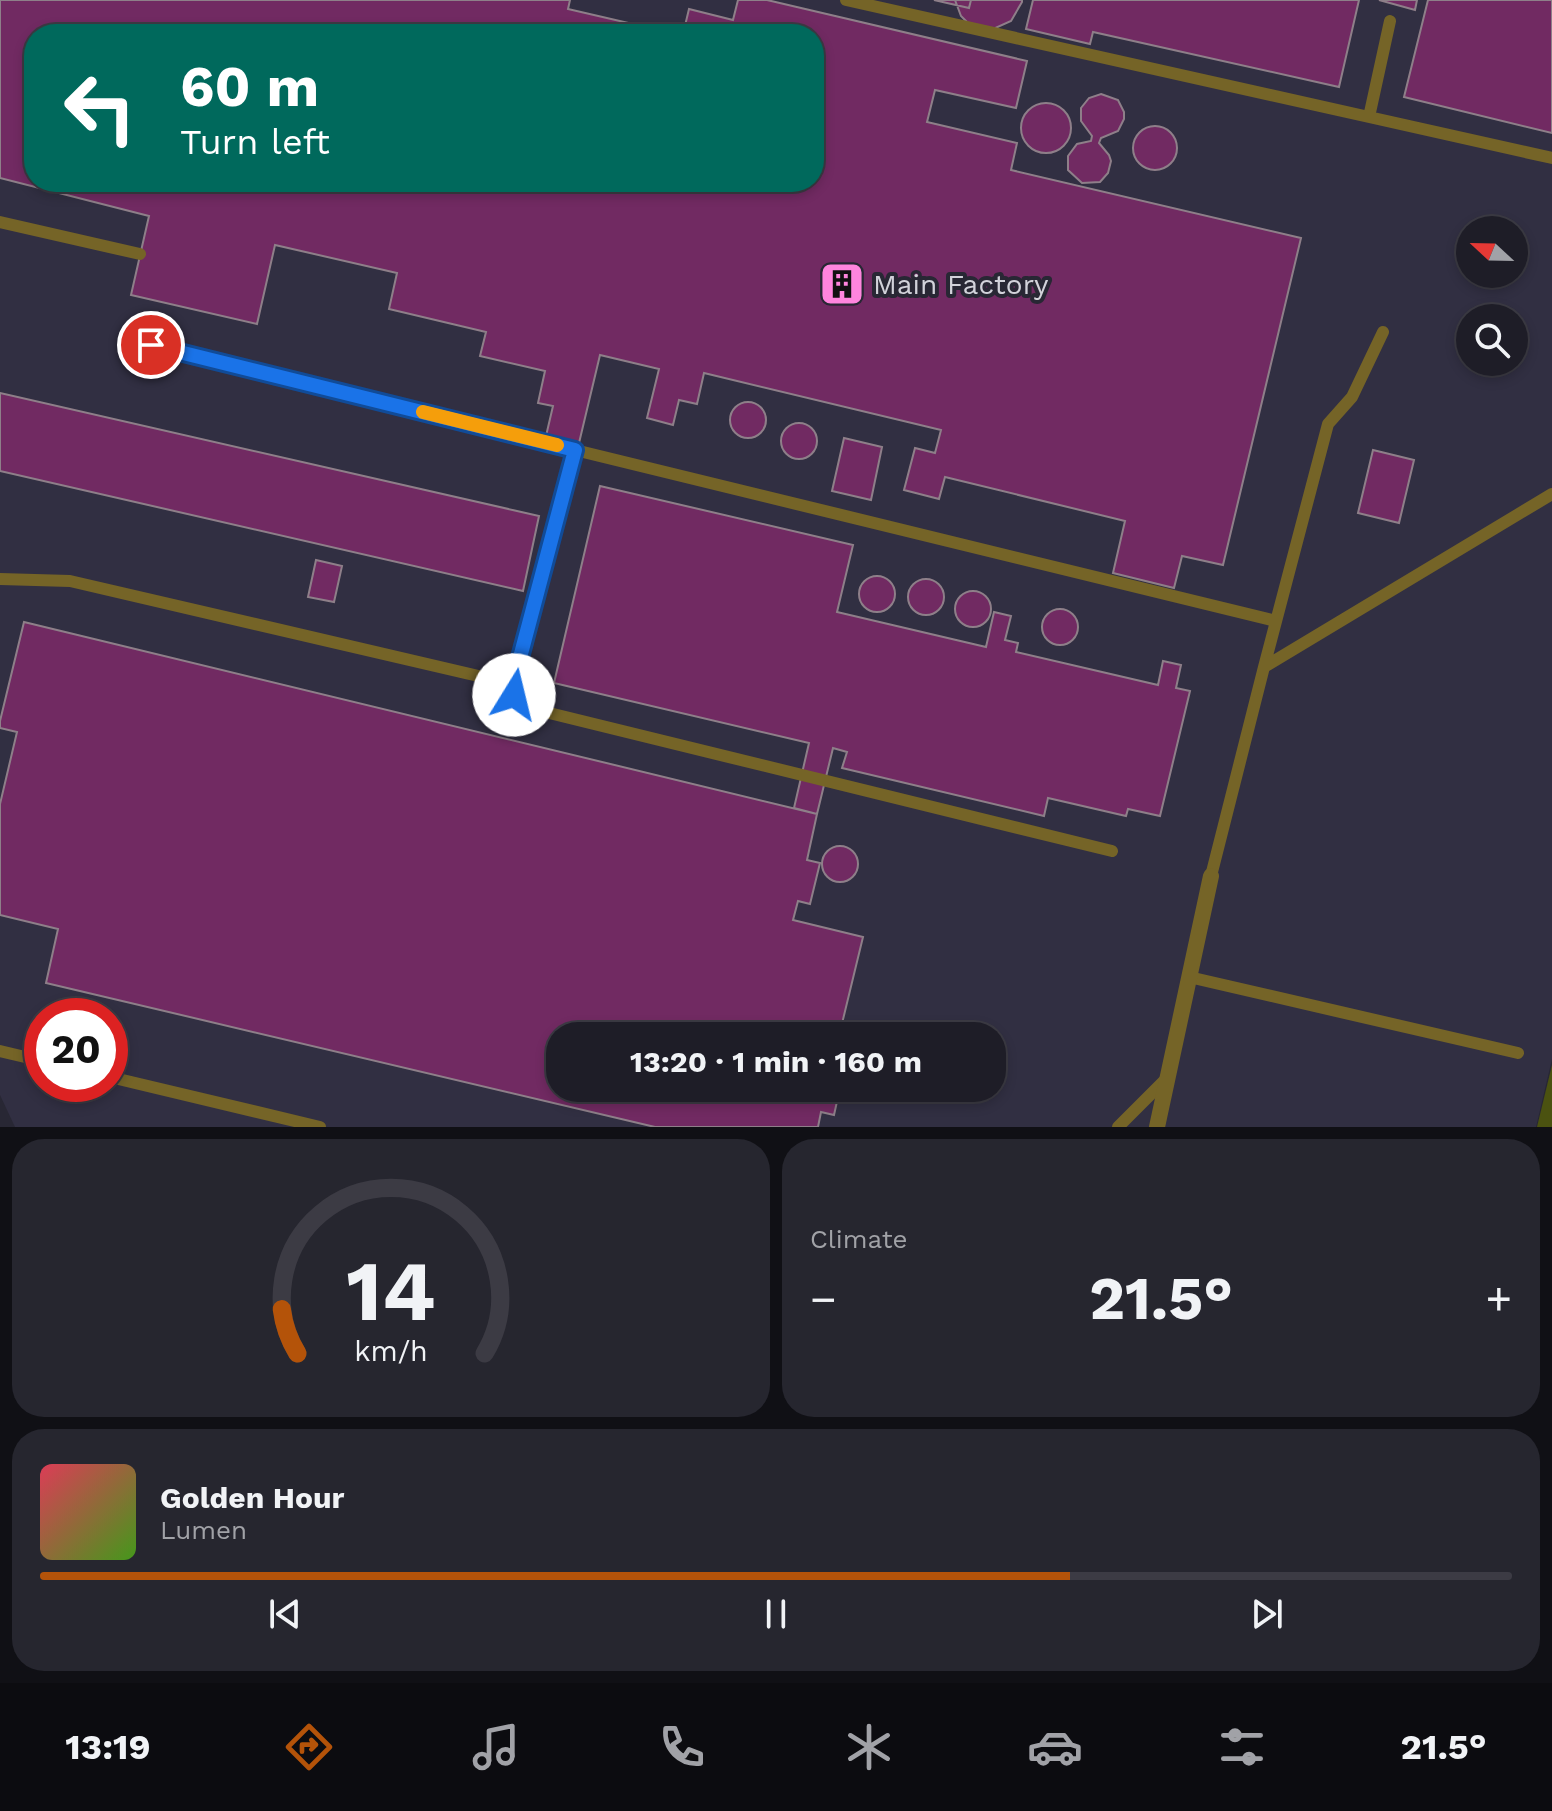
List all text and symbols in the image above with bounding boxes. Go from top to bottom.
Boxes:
text: 60 m [180,54,319,120]
icon: left [48,56,152,160]
text: Turn left [180,121,330,163]
north arrow [1456,216,1528,288]
map controls [1456,216,1528,376]
building icon: Main Factory [818,260,866,308]
place label: Main Factory [873,268,1049,301]
button: search [1456,304,1528,376]
pin [117,311,185,379]
icon: arrive [129,323,173,367]
position arrow [472,653,556,737]
speed limit sign: 20 [24,998,128,1102]
text: 13:20 · 1 min · 160 m [630,1044,922,1079]
text: Climate [810,1224,908,1254]
text: 14 [346,1243,436,1340]
text: 21.5° [1089,1263,1233,1334]
text: − [810,1273,837,1325]
text: + [1485,1273,1512,1325]
text: km/h [354,1334,428,1368]
text: Golden Hour [160,1480,344,1515]
text: Lumen [160,1515,247,1545]
icon: previous [263,1592,307,1636]
icon: pause [754,1592,798,1636]
icon: next [1245,1592,1289,1636]
icon: directions [281,1719,337,1775]
icon: music [468,1719,524,1775]
icon: phone [654,1719,710,1775]
icon: climate [841,1719,897,1775]
icon: car [1027,1719,1083,1775]
icon: filters [1214,1719,1270,1775]
text: 13:19 [65,1726,151,1768]
text: 21.5° [1400,1726,1487,1768]

